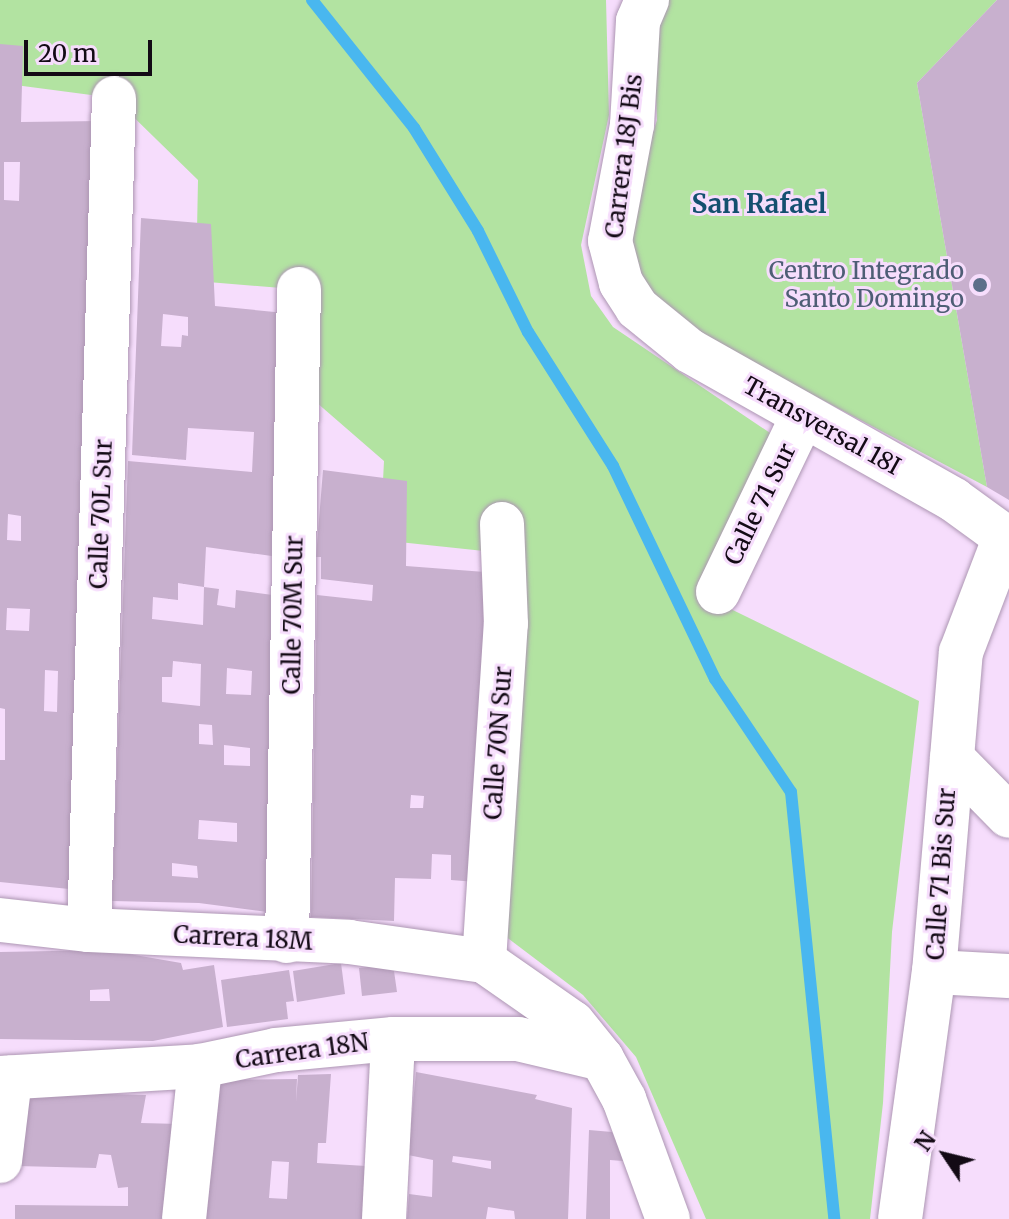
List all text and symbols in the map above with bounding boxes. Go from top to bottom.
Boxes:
scale bar [28,24,156,74]
text: 20 m [38,38,97,69]
street label: Carrera 18J Bis [600,72,648,240]
district label: San Rafael [692,188,826,220]
place label: Centro Integrado Santo Domingo [769,257,964,313]
marker: Centro Integrado Santo Domingo [971,276,989,294]
street label: Transversal 18I [738,371,906,481]
street label: Calle 70L Sur [84,439,118,589]
street label: Calle 71 Sur [718,439,802,569]
street label: Calle 70M Sur [277,535,309,695]
street label: Calle 70N Sur [478,665,518,821]
street label: Calle 71 Bis Sur [921,787,961,961]
street label: Carrera 18M [173,920,313,956]
street label: Carrera 18N [234,1027,370,1075]
north arrow [905,1115,985,1195]
text: N [909,1126,942,1156]

